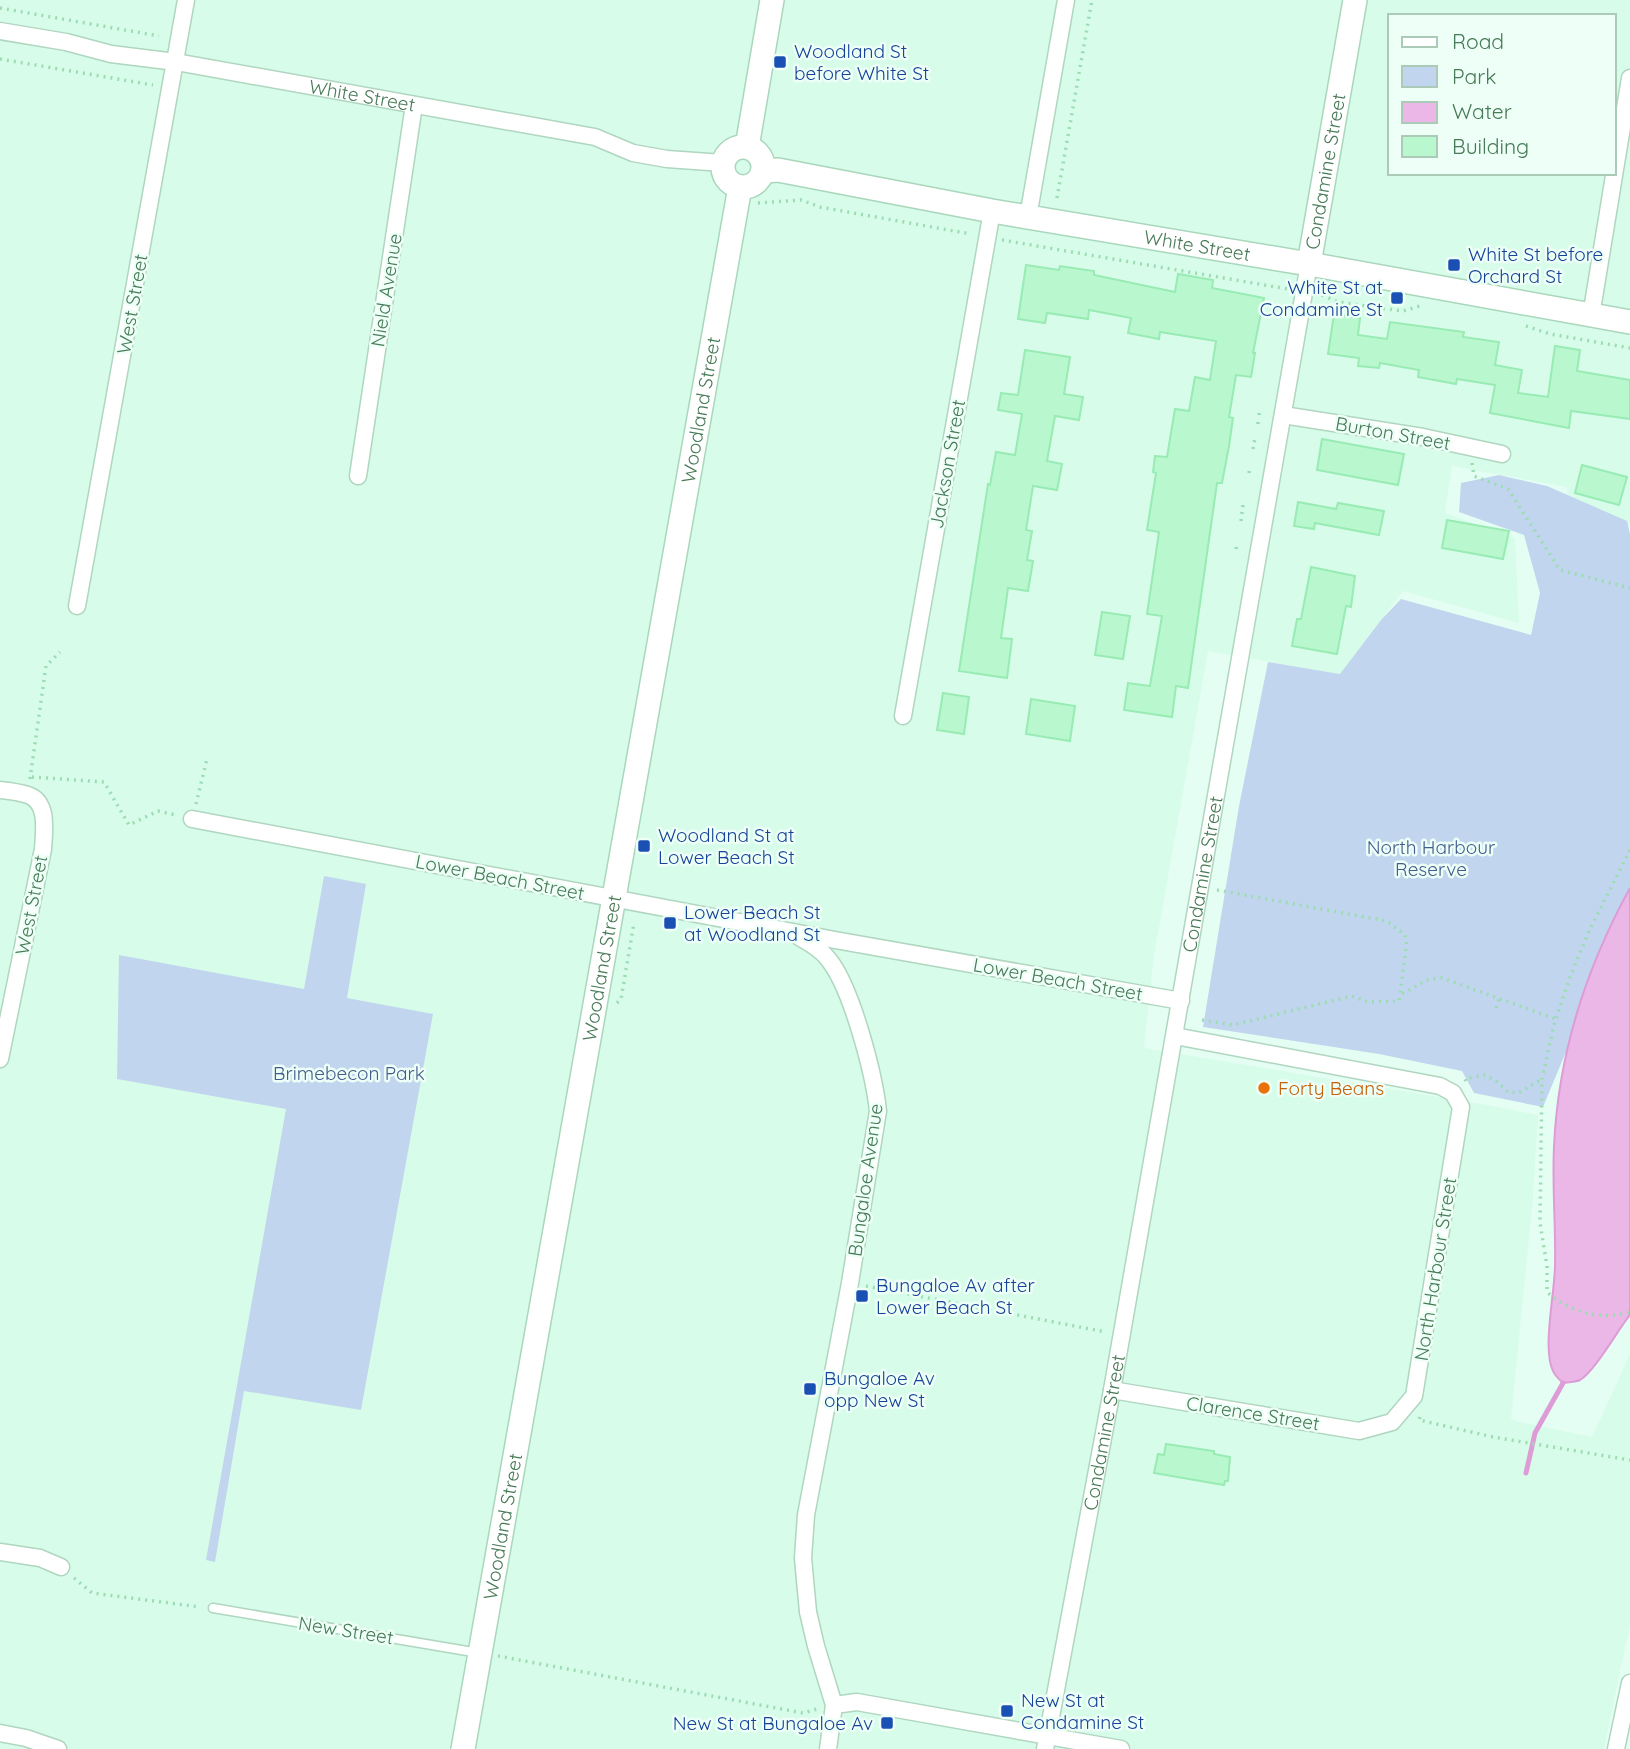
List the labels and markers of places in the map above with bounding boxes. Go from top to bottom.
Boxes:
place label: Woodland St before White St [794,39,929,85]
marker: Woodland St before White St [772,54,788,70]
place label: White St before Orchard St [1468,242,1603,288]
marker: White St before Orchard St [1446,257,1462,273]
place label: White St at Condamine St [1260,275,1383,321]
marker: White St at Condamine St [1389,290,1405,306]
place label: Woodland St at Lower Beach St [658,823,795,869]
marker: Woodland St at Lower Beach St [636,838,652,854]
place label: Lower Beach St at Woodland St [684,900,821,946]
marker: Lower Beach St at Woodland St [662,915,678,931]
place label: Forty Beans [1278,1076,1384,1100]
marker: Forty Beans [1256,1080,1272,1096]
place label: Bungaloe Av after Lower Beach St [876,1273,1036,1319]
marker: Bungaloe Av after Lower Beach St [854,1288,870,1304]
place label: Bungaloe Av opp New St [824,1366,935,1412]
marker: Bungaloe Av opp New St [802,1381,818,1397]
place label: New St at Condamine St [1021,1688,1144,1734]
marker: New St at Condamine St [999,1703,1015,1719]
place label: New St at Bungaloe Av [673,1711,873,1735]
marker: New St at Bungaloe Av [879,1715,895,1731]

